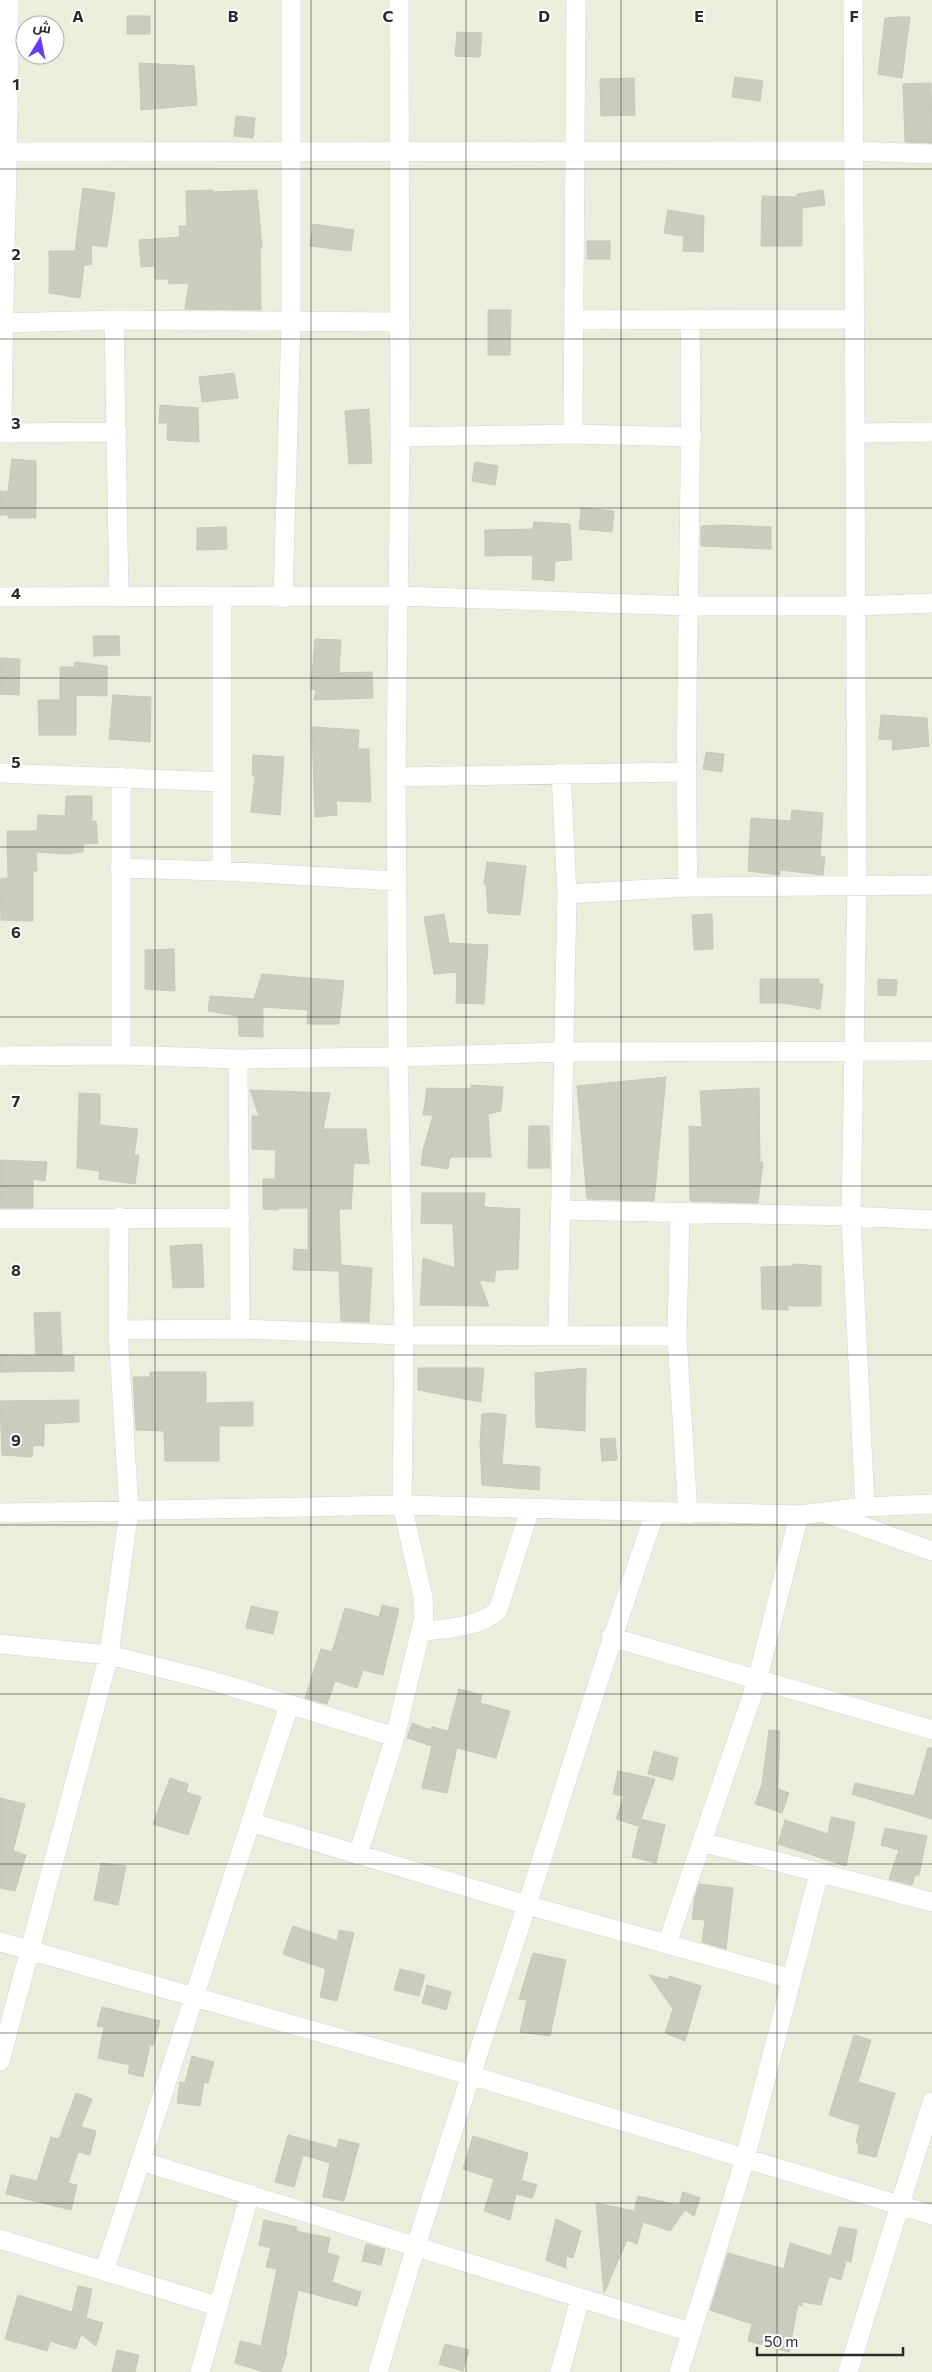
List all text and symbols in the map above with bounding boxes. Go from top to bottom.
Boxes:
text: A [72,6,84,25]
text: B [228,6,239,25]
text: C [383,6,394,25]
text: D [538,6,550,25]
text: E [694,6,704,25]
text: F [849,6,859,25]
north arrow [15,15,65,65]
text: ش [32,17,53,38]
text: 1 [12,74,20,93]
text: 2 [11,244,21,263]
text: 3 [11,413,21,432]
text: 4 [11,583,21,602]
text: 5 [11,752,21,771]
text: 6 [11,922,21,941]
text: 7 [12,1091,21,1110]
text: 8 [11,1260,21,1279]
text: 9 [11,1430,21,1449]
scale bar [757,2324,903,2356]
text: 50 m [764,2332,798,2350]

